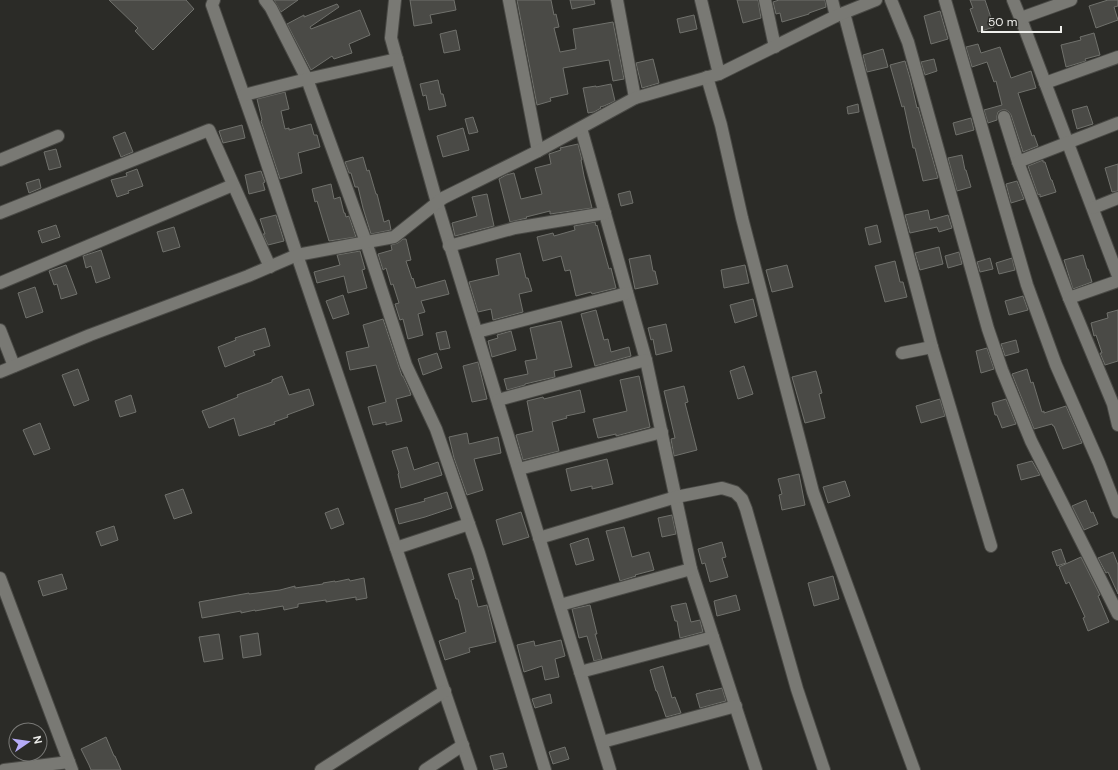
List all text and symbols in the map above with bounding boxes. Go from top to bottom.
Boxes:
scale bar [982,8,1061,34]
text: 50 m [988,14,1017,30]
north arrow [8,722,48,762]
text: N [30,734,45,745]

